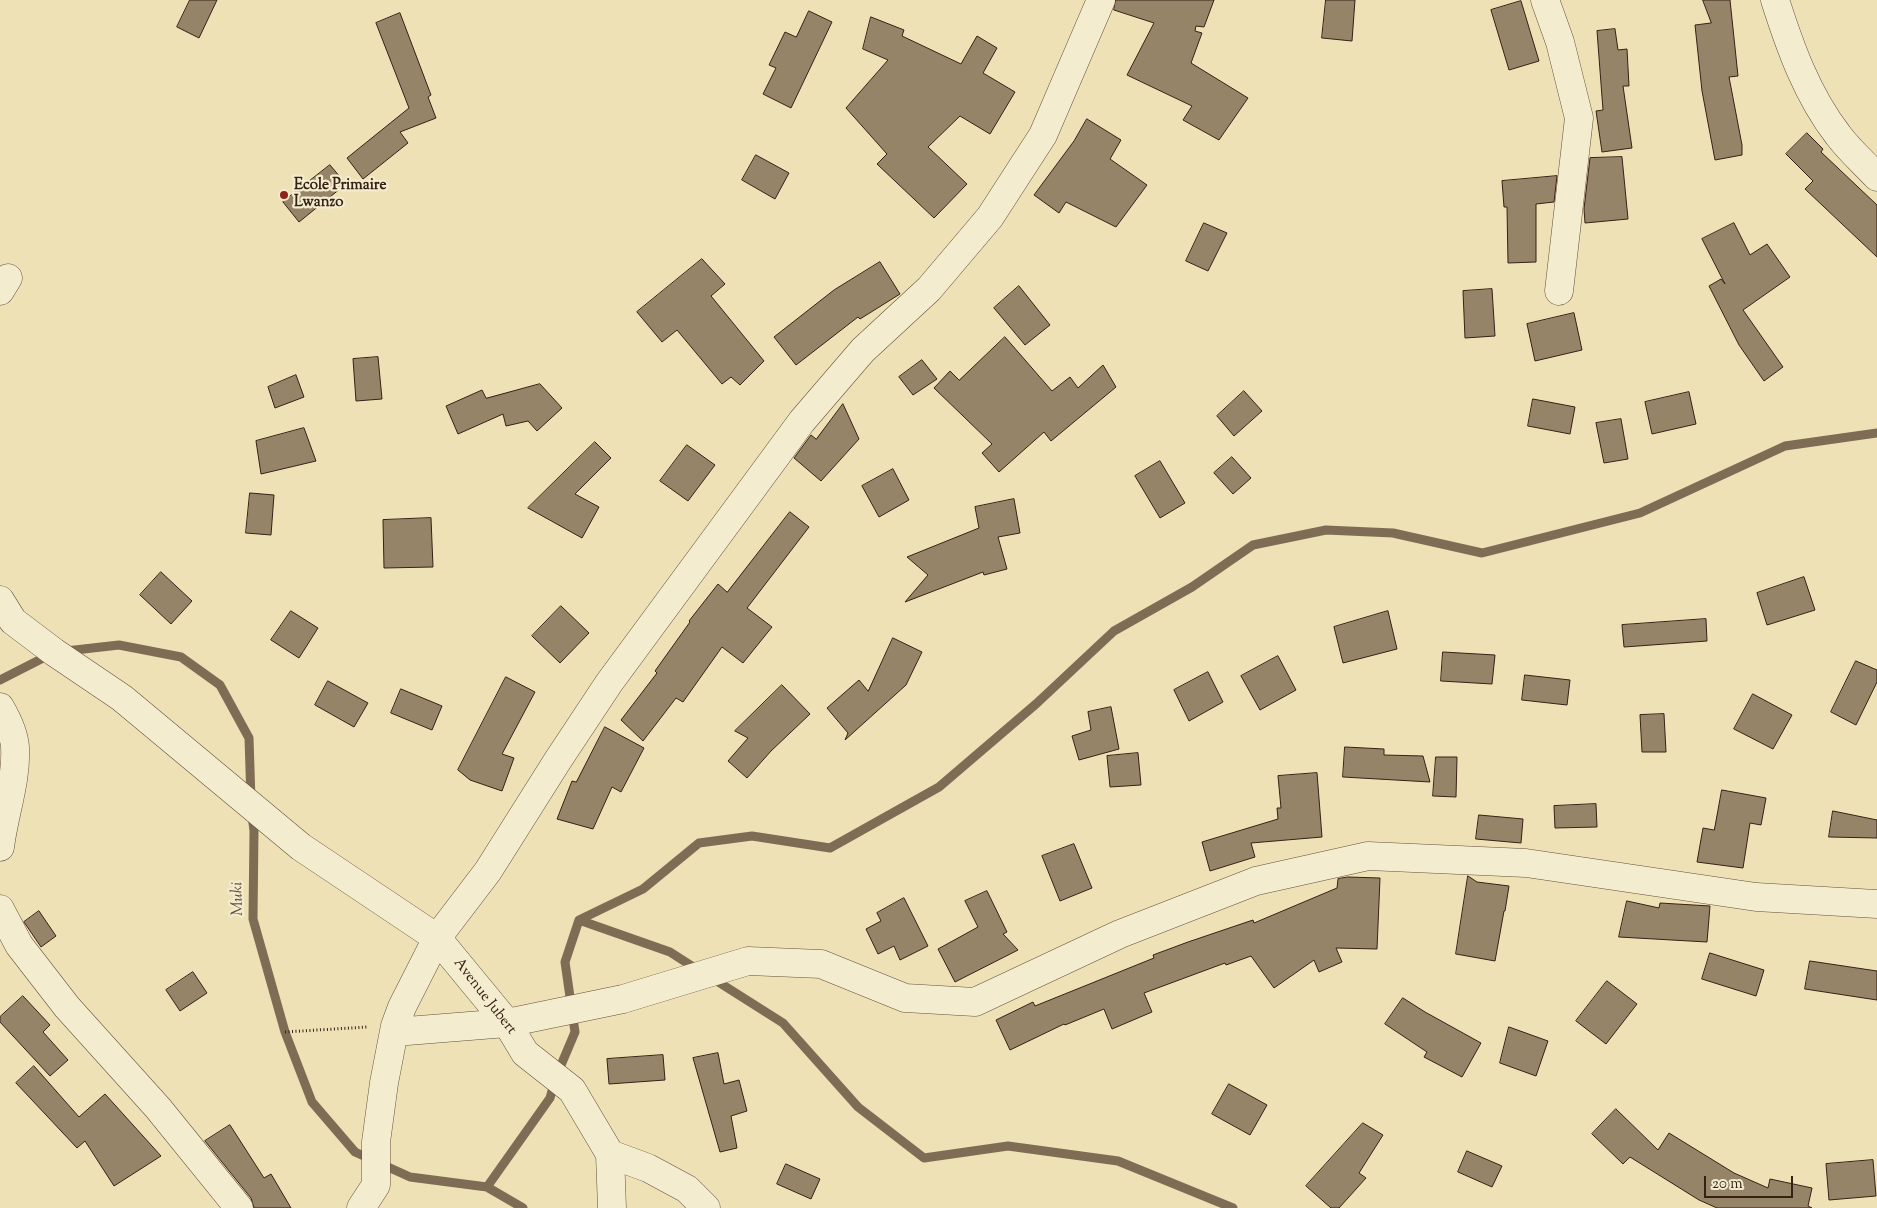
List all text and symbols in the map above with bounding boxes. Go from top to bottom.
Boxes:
place label: Ecole Primaire Lwanzo [294,177,386,212]
marker: Ecole Primaire Lwanzo [278,189,290,201]
water label: Muki [229,882,249,916]
street label: Avenue Jubert [449,955,519,1039]
scale bar [1707,1166,1796,1198]
text: 20 m [1712,1174,1743,1195]

